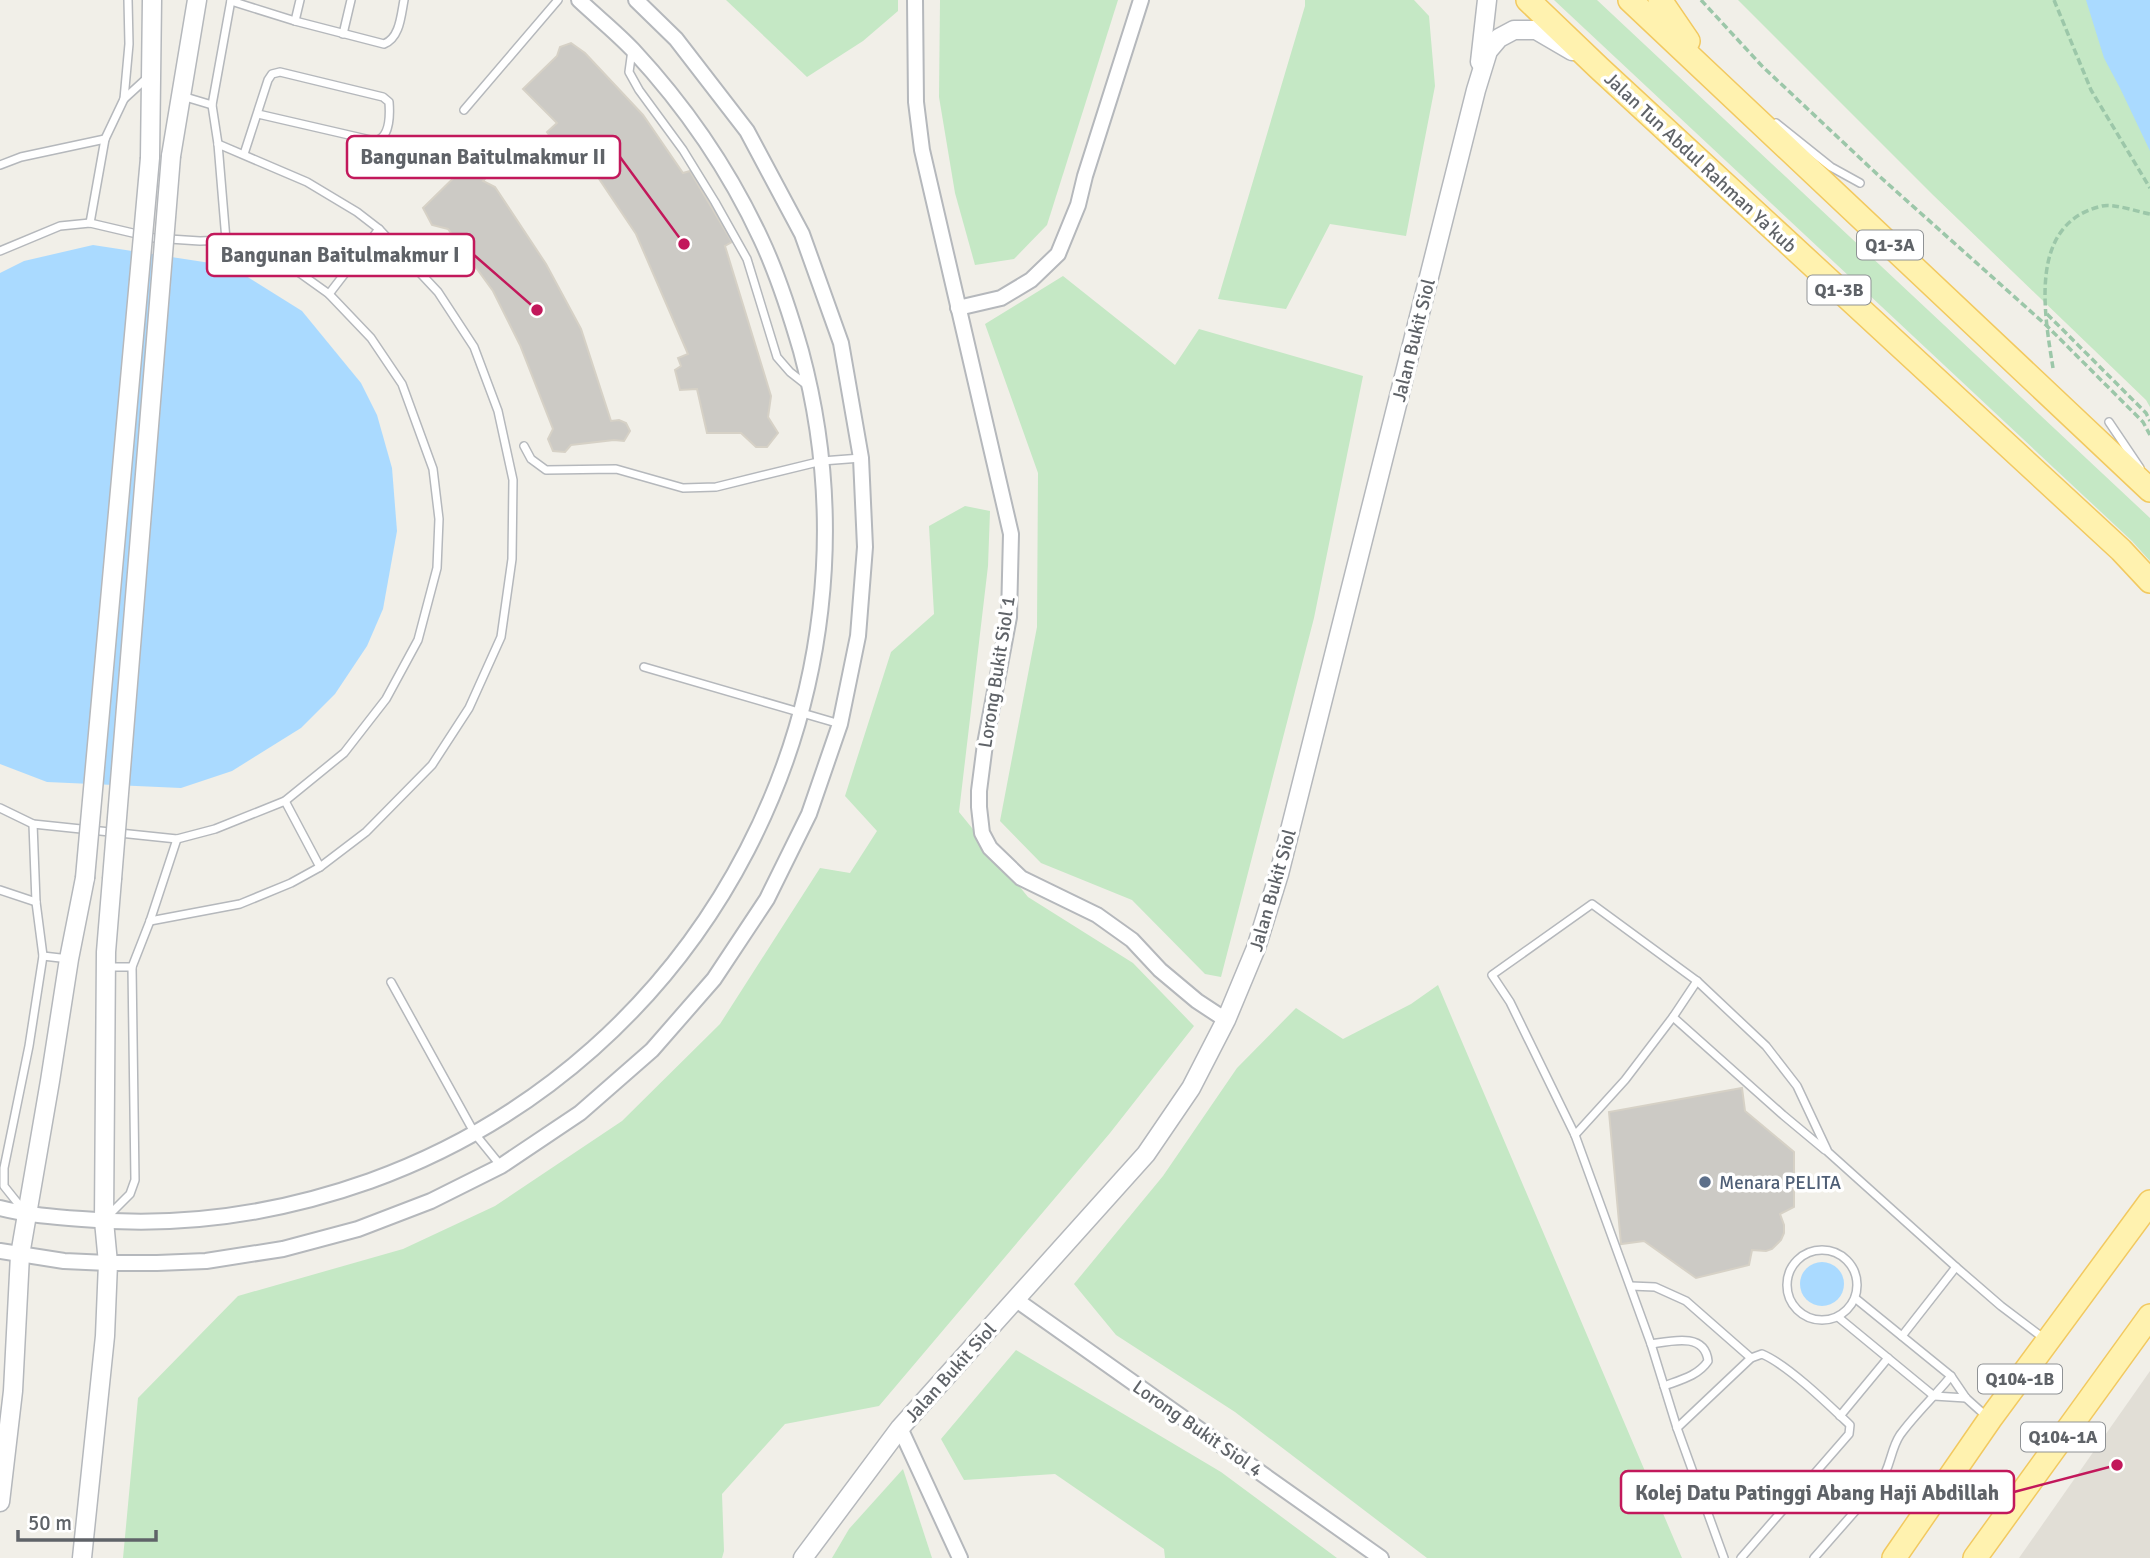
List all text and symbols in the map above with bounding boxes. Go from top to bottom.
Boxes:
street label: Jalan Tun Abdul Rahman Ya'kub [1599,67,1802,258]
callout: Bangunan Baitulmakmur II [347,136,620,178]
text: Bangunan Baitulmakmur II [360,144,606,170]
road number: Q1-3A [1857,230,1923,260]
callout: Bangunan Baitulmakmur I [207,234,474,276]
text: Bangunan Baitulmakmur I [220,242,460,268]
street label: Jalan Bukit Siol [1387,276,1441,404]
road number: Q1-3B [1808,276,1870,304]
street label: Lorong Bukit Siol 1 [973,595,1021,750]
street label: Jalan Bukit Siol [1244,827,1302,954]
place label: Menara PELITA [1719,1171,1842,1195]
marker: Menara PELITA [1697,1174,1713,1190]
street label: Jalan Bukit Siol [900,1318,1002,1427]
road number: Q104-1B [1978,1364,2062,1394]
street label: Lorong Bukit Siol 4 [1128,1375,1267,1483]
road number: Q104-1A [2021,1422,2105,1452]
callout: Kolej Datu Patinggi Abang Haji Abdillah [1621,1471,2014,1513]
text: Kolej Datu Patinggi Abang Haji Abdillah [1635,1480,1999,1506]
scale bar [18,1498,156,1542]
text: 50 m [28,1510,72,1536]

